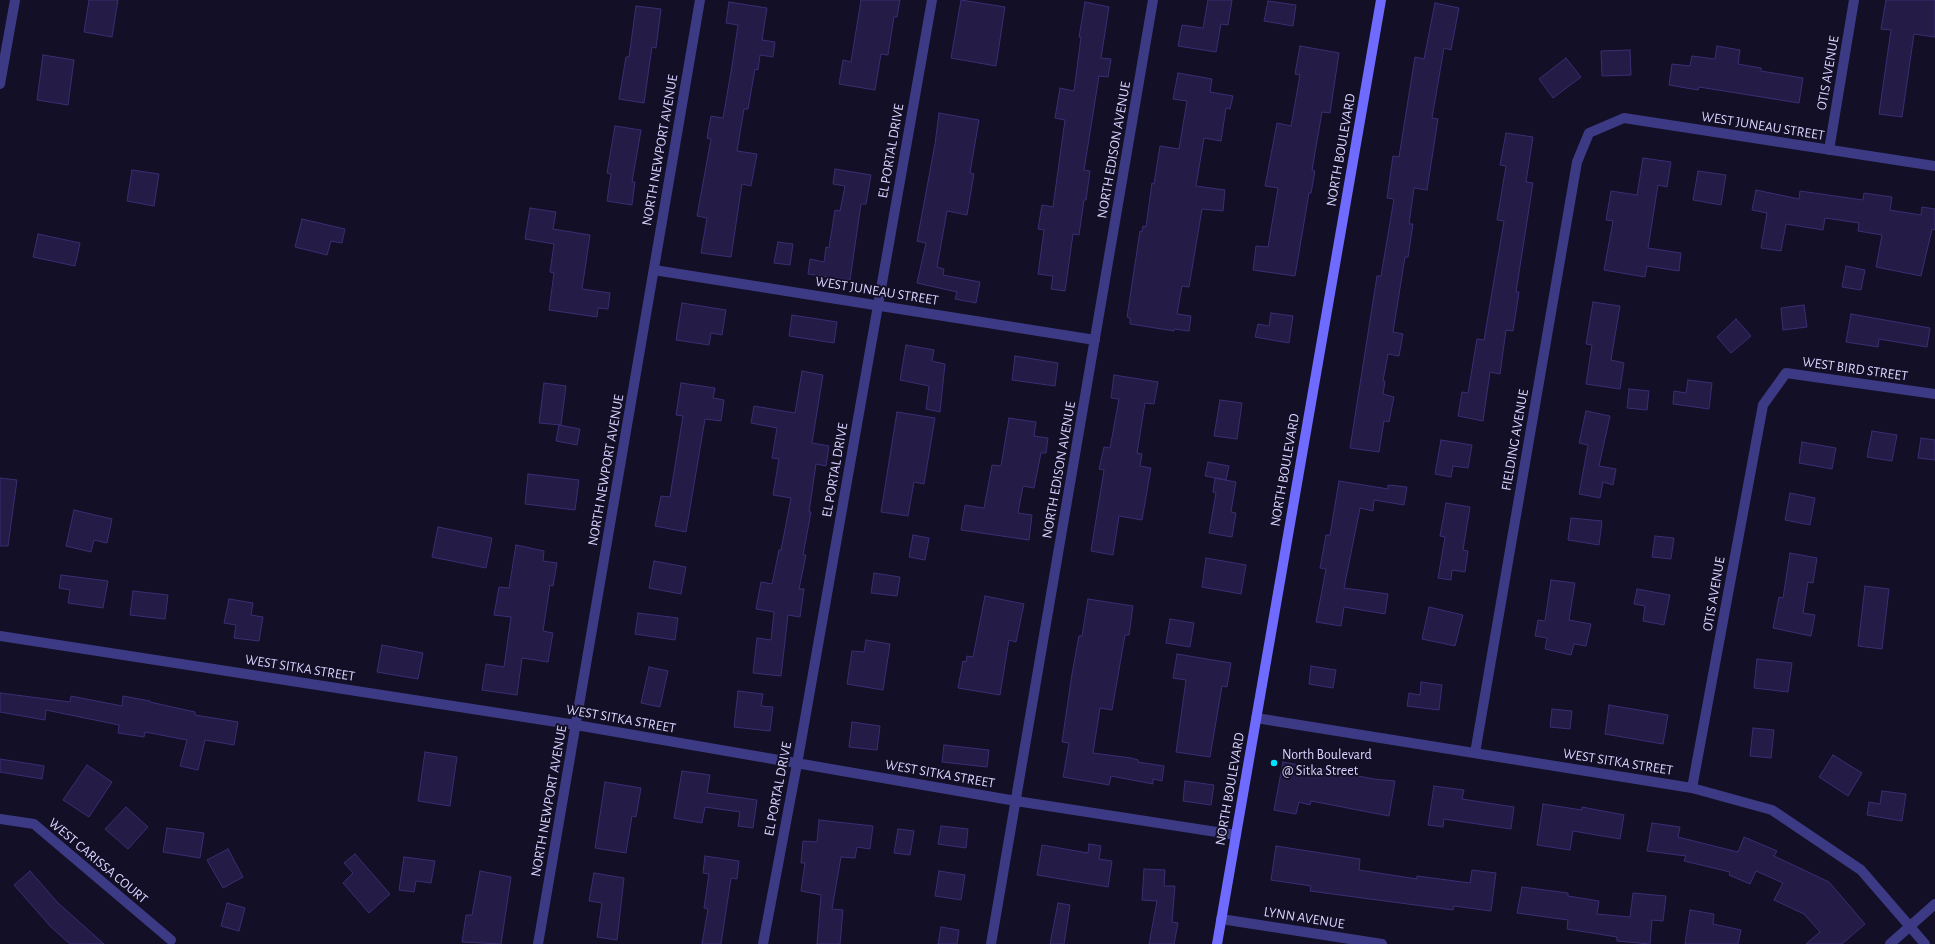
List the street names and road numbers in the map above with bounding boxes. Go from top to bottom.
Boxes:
street label: OTIS AVENUE [1813,34,1843,112]
street label: NORTH NEWPORT AVENUE [638,73,682,227]
street label: NORTH EDISON AVENUE [1094,80,1134,220]
street label: NORTH BOULEVARD [1323,92,1359,208]
street label: EL PORTAL DRIVE [874,102,908,200]
street label: WEST JUNEAU STREET [1700,108,1826,144]
street label: WEST JUNEAU STREET [814,273,940,309]
street label: WEST BIRD STREET [1801,353,1909,385]
street label: FIELDING AVENUE [1498,388,1532,492]
street label: NORTH NEWPORT AVENUE [584,393,628,547]
street label: NORTH EDISON AVENUE [1039,400,1079,540]
street label: NORTH BOULEVARD [1267,412,1303,528]
street label: EL PORTAL DRIVE [818,421,852,519]
street label: OTIS AVENUE [1699,555,1729,633]
street label: WEST SITKA STREET [244,651,356,685]
street label: WEST SITKA STREET [565,701,677,737]
street label: NORTH NEWPORT AVENUE [527,724,571,878]
street label: NORTH BOULEVARD [1212,731,1248,847]
street label: EL PORTAL DRIVE [761,740,795,838]
street label: WEST SITKA STREET [1562,745,1674,779]
street label: WEST SITKA STREET [884,756,996,792]
street label: WEST CARISSA COURT [45,815,151,907]
street label: LYNN AVENUE [1262,903,1346,933]

